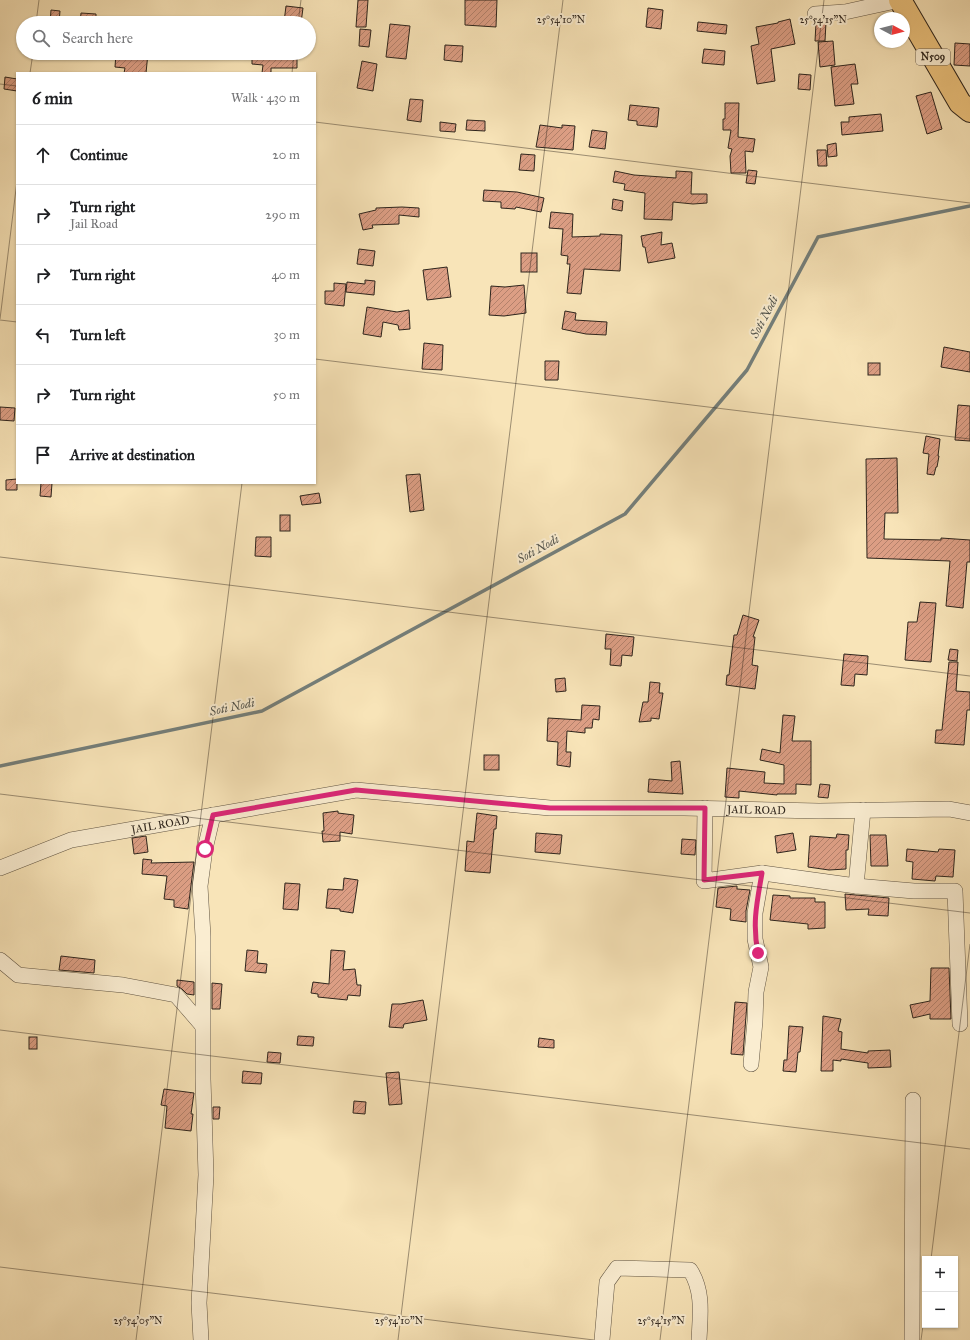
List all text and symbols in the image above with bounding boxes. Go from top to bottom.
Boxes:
north arrow [874,12,910,48]
text: 25°54'10"N [537,14,586,26]
text: 25°54'15"N [799,14,847,26]
search box [16,16,316,60]
icon: search [30,27,52,49]
text: Search here [62,29,133,47]
road number: N509 [916,49,950,65]
text: 6 min [32,88,73,109]
text: Walk · 430 m [231,90,300,106]
icon: ahead [32,144,54,166]
text: Continue [70,146,128,164]
text: 20 m [272,147,300,163]
text: Turn right [70,198,135,216]
icon: right [32,204,54,226]
text: 290 m [265,207,300,223]
text: Jail Road [70,216,118,232]
icon: right [32,264,54,286]
text: Turn right [70,266,135,284]
text: 40 m [271,267,300,283]
water label: Soti Nodi [747,293,781,341]
icon: left [32,324,54,346]
text: Turn left [70,326,126,344]
text: 30 m [274,327,300,343]
icon: right [32,384,54,406]
text: Turn right [70,386,135,404]
text: 50 m [273,387,300,403]
icon: arrive [32,444,54,466]
text: Arrive at destination [70,446,195,464]
water label: Soti Nodi [514,532,562,567]
water label: Soti Nodi [207,695,256,719]
street label: JAIL ROAD [726,802,786,817]
street label: JAIL ROAD [129,813,191,837]
route start [196,840,214,858]
route end [749,944,767,962]
map controls [922,1256,958,1328]
button: + [922,1256,958,1292]
button: − [922,1292,958,1328]
text: 25°54'05"N [113,1315,163,1327]
text: 25°54'10"N [375,1315,424,1327]
text: 25°54'15"N [637,1315,685,1327]

